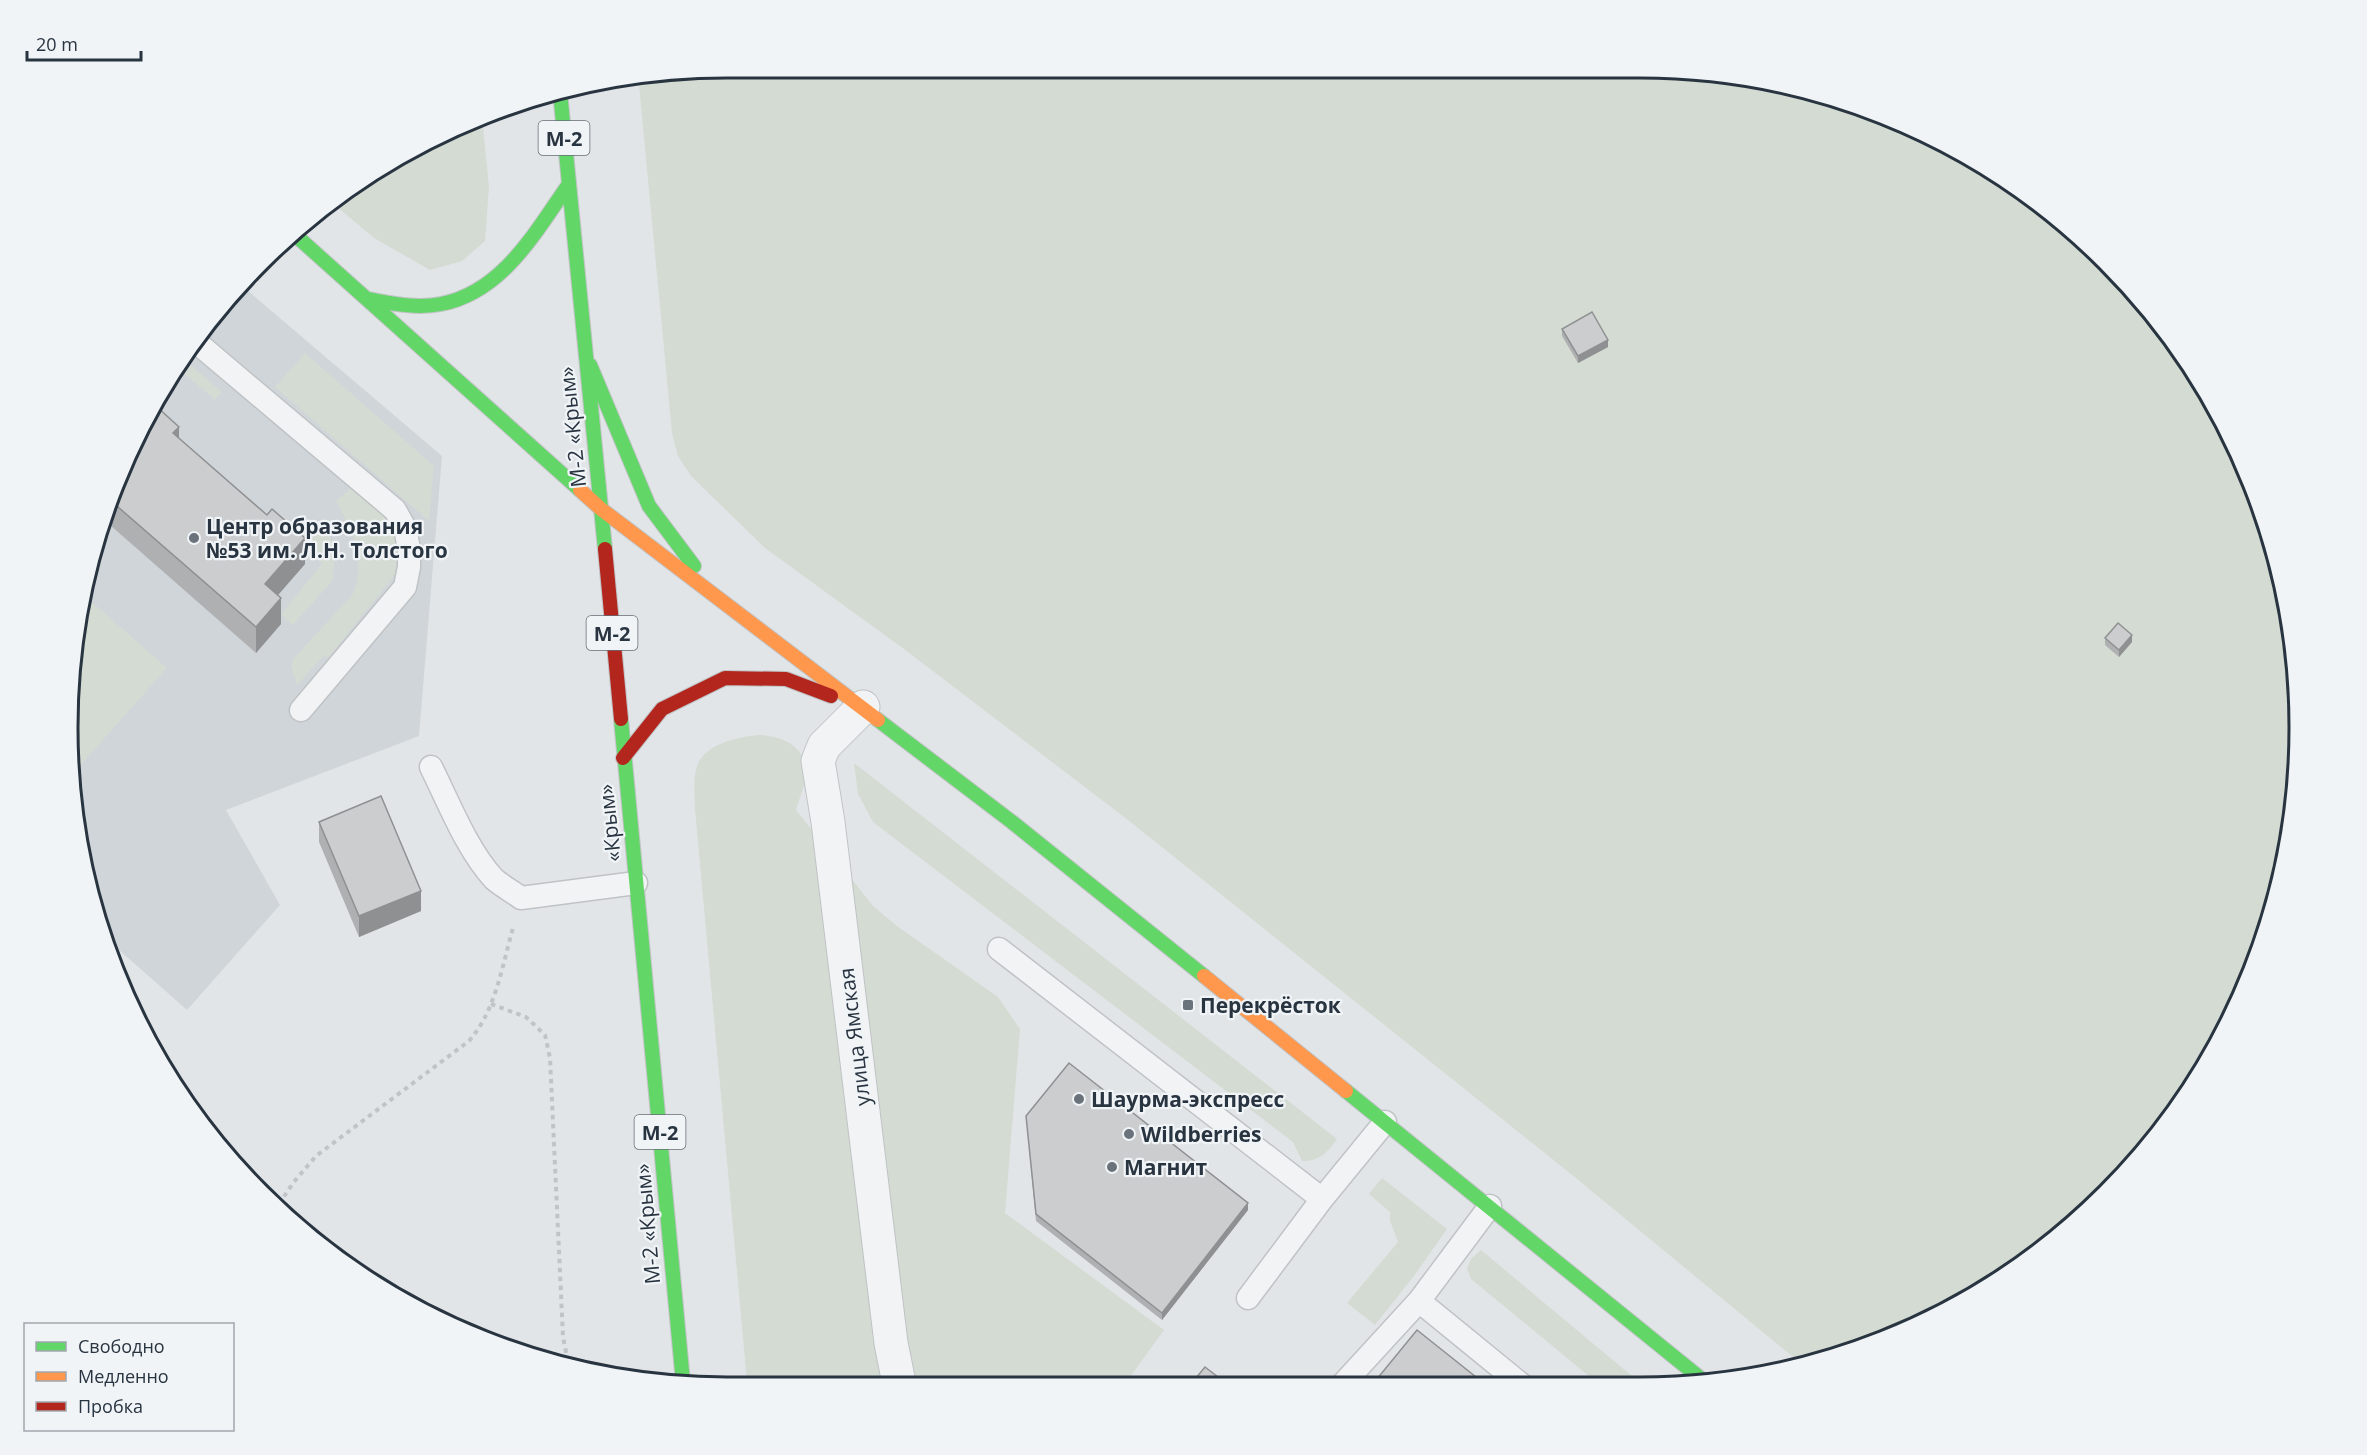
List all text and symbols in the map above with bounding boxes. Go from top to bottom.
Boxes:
scale bar [27,24,141,62]
text: 20 m [36,32,78,56]
road number: М-2 [538,121,590,155]
street label: М-2 «Крым» [552,365,592,489]
place label: Центр образования №53 им. Л.Н. Толстого [206,512,448,564]
marker: Центр образования №53 им. Л.Н. Толстого [187,531,201,545]
road number: М-2 [586,616,638,650]
street label: «Крым» [591,783,627,863]
street label: улица Ямская [832,966,876,1108]
place label: Перекрёсток [1200,991,1341,1019]
marker: Перекрёсток [1181,998,1195,1012]
place label: Шаурма-экспресс [1091,1085,1284,1113]
marker: Шаурма-экспресс [1072,1092,1086,1106]
road number: М-2 [634,1115,686,1149]
place label: Wildberries [1141,1120,1261,1148]
marker: Wildberries [1122,1127,1136,1141]
place label: Магнит [1124,1153,1208,1181]
marker: Магнит [1105,1160,1119,1174]
street label: М-2 «Крым» [628,1162,666,1286]
legend [24,1323,234,1431]
text: Свободно [78,1334,165,1358]
text: Медленно [78,1364,169,1388]
text: Пробка [78,1394,143,1418]

